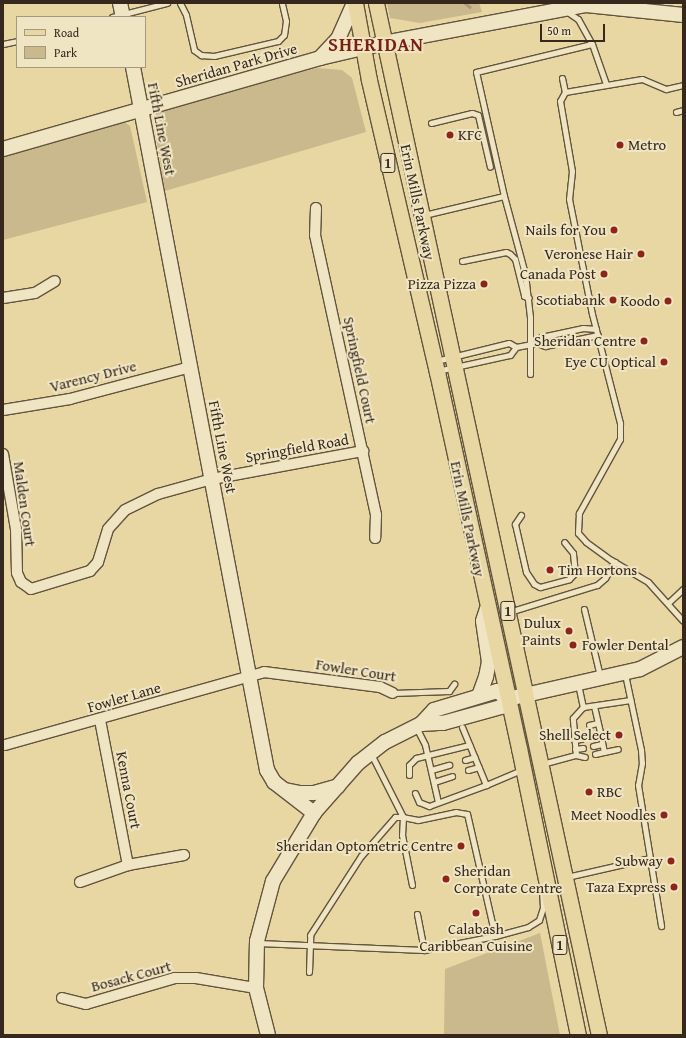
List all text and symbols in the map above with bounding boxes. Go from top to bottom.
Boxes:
legend [16,16,146,68]
scale bar [542,16,607,42]
text: 50 m [547,22,571,39]
text: Road [54,24,79,41]
district label: SHERIDAN [328,34,424,56]
street label: Sheridan Park Drive [173,39,299,91]
text: Park [54,44,77,61]
street label: Fifth Line West [144,81,180,177]
place label: KFC [458,126,482,144]
marker: KFC [445,130,455,140]
place label: Metro [628,136,666,154]
marker: Metro [615,140,625,150]
street label: Erin Mills Parkway [397,143,439,261]
road number: 1 [380,151,396,175]
place label: Nails for You [526,221,606,239]
marker: Nails for You [609,225,619,235]
place label: Veronese Hair [544,245,633,263]
marker: Veronese Hair [636,249,646,259]
place label: Canada Post [520,265,596,283]
marker: Canada Post [599,269,609,279]
place label: Pizza Pizza [408,275,476,293]
marker: Pizza Pizza [479,279,489,289]
place label: Scotiabank [536,291,605,309]
place label: Koodo [620,292,660,310]
marker: Scotiabank [608,295,618,305]
marker: Koodo [663,296,673,306]
street label: Springfield Court [340,315,380,425]
place label: Sheridan Centre [534,332,636,350]
marker: Sheridan Centre [639,336,649,346]
place label: Eye CU Optical [565,353,656,371]
street label: Varency Drive [48,357,138,395]
marker: Eye CU Optical [659,357,669,367]
street label: Fifth Line West [205,399,241,495]
street label: Springfield Road [244,430,350,466]
street label: Malden Court [10,460,40,548]
street label: Erin Mills Parkway [447,460,489,578]
place label: Tim Hortons [558,561,637,579]
marker: Tim Hortons [545,565,555,575]
road number: 1 [500,599,516,623]
place label: Dulux Paints [522,613,561,648]
marker: Dulux Paints [564,626,574,636]
place label: Fowler Dental [582,636,669,654]
marker: Fowler Dental [567,639,579,651]
street label: Fowler Court [315,655,397,685]
street label: Fowler Lane [85,678,163,716]
place label: Shell Select [539,726,611,744]
marker: Shell Select [614,730,624,740]
street label: Kenna Court [113,750,145,830]
place label: RBC [597,783,622,801]
marker: RBC [584,787,594,797]
place label: Meet Noodles [571,806,656,824]
marker: Meet Noodles [659,810,669,820]
place label: Sheridan Optometric Centre [276,837,453,855]
marker: Sheridan Optometric Centre [456,841,466,851]
place label: Subway [615,852,663,870]
marker: Subway [666,856,676,866]
place label: Sheridan Corporate Centre [454,861,562,896]
marker: Sheridan Corporate Centre [441,874,451,884]
place label: Taza Express [586,878,666,896]
marker: Taza Express [669,882,679,892]
marker: Calabash Caribbean Cuisine [471,908,481,918]
place label: Calabash Caribbean Cuisine [419,919,533,954]
road number: 1 [552,933,568,957]
street label: Bosack Court [89,957,173,995]

